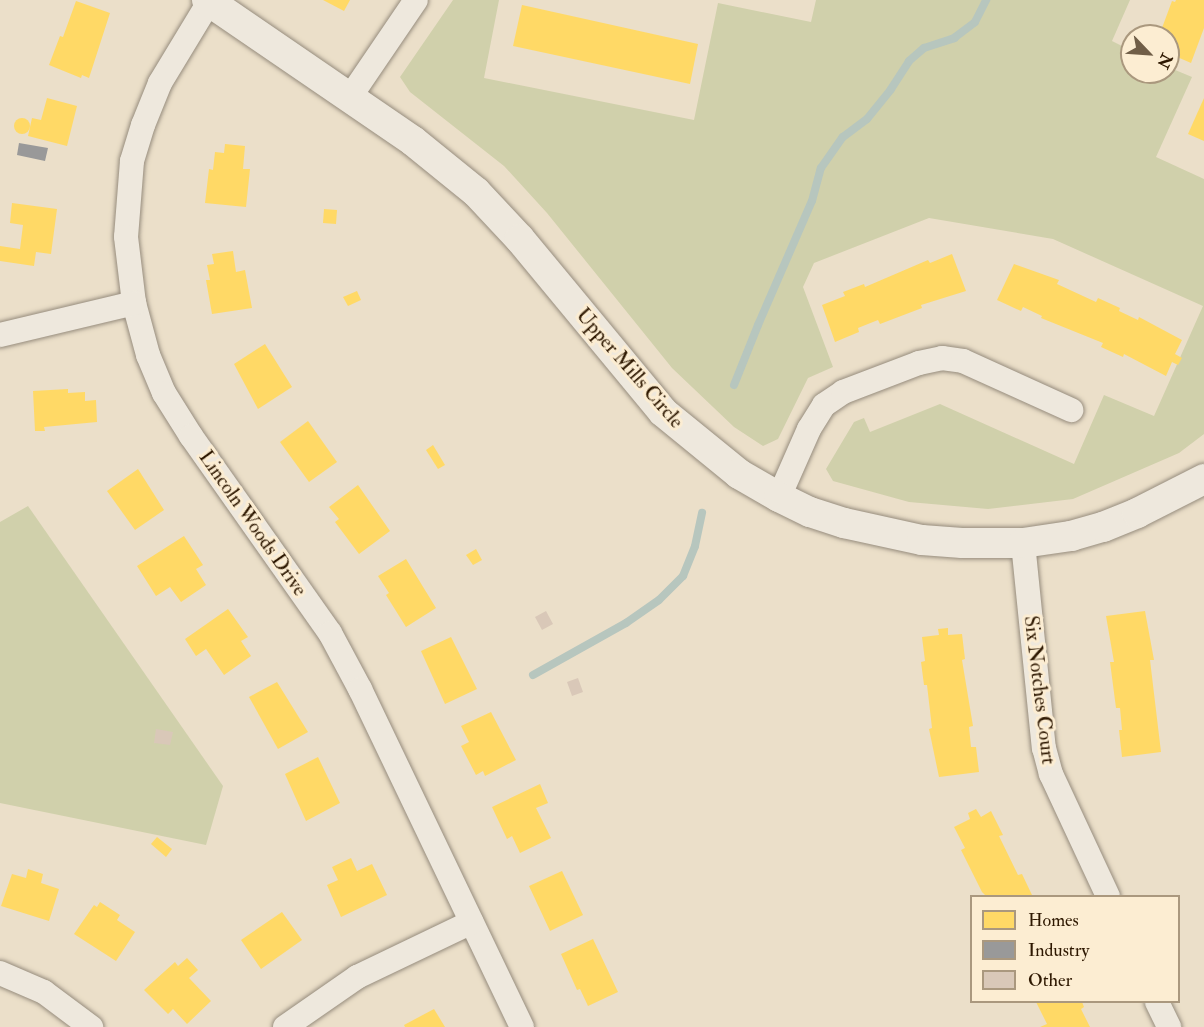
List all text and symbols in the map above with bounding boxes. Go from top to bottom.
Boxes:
north arrow [1120,24,1180,84]
text: N [1152,50,1177,71]
street label: Upper Mills Circle [571,303,689,433]
street label: Lincoln Woods Drive [194,446,312,600]
street label: Six Notches Court [1019,614,1061,766]
legend [970,895,1180,1003]
text: Homes [1028,909,1079,932]
text: Industry [1028,939,1089,962]
text: Other [1028,969,1072,992]

